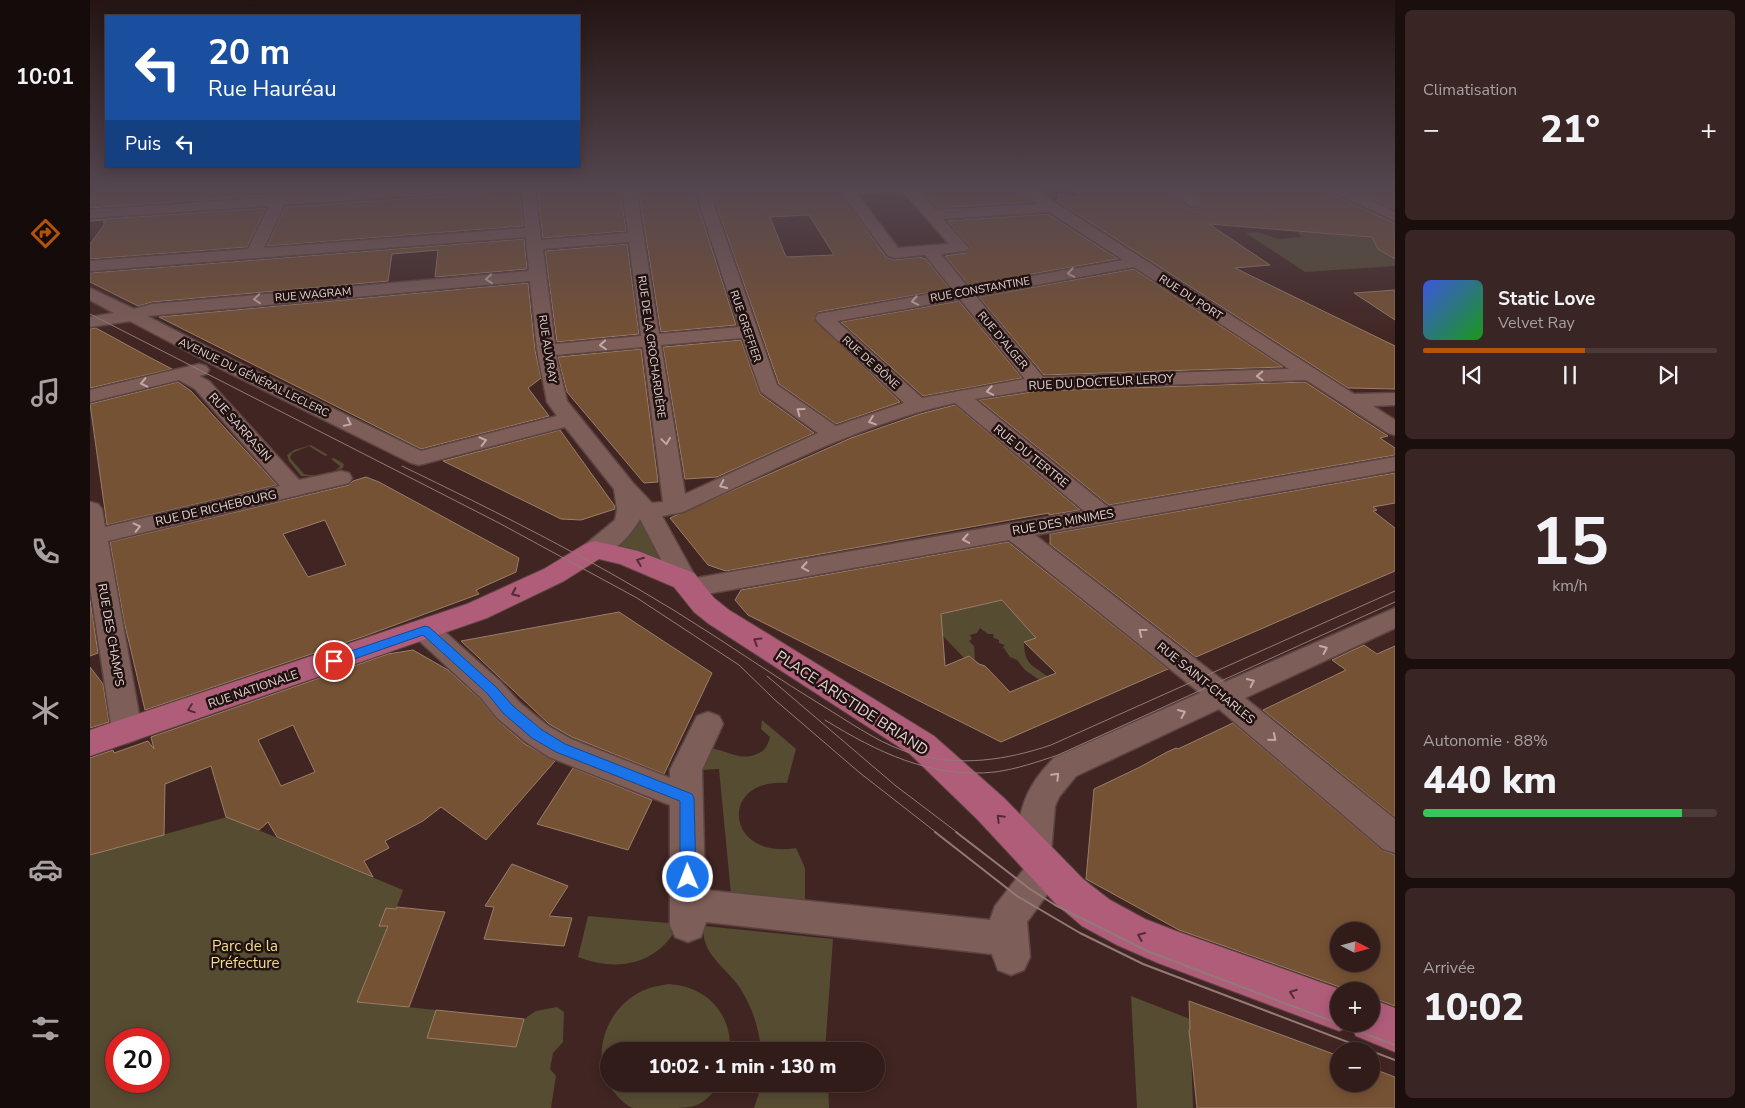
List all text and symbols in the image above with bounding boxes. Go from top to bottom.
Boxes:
text: 20 m [208,29,290,76]
icon: left [125,35,190,100]
text: 10:01 [16,62,74,92]
text: Rue Hauréau [208,74,337,104]
text: Climatisation [1423,79,1517,101]
text: 21° [1540,104,1600,155]
text: − [1423,111,1440,149]
text: + [1700,111,1717,149]
icon: left [171,130,199,158]
text: Puis [125,131,161,157]
icon: directions [28,216,63,251]
one-way arrow [1067,268,1076,278]
street label: RUE DU PORT [1156,271,1226,324]
one-way arrow [485,273,493,284]
street label: RUE CONSTANTINE [929,273,1031,306]
street label: RUE DE LA CROCHARDIÈRE [634,275,670,419]
street label: RUE WAGRAM [274,284,352,305]
text: Static Love [1498,286,1595,312]
street label: RUE GREFFIER [726,288,765,365]
one-way arrow [253,294,261,305]
one-way arrow [911,296,920,306]
street label: RUE D'ALGER [974,308,1031,373]
text: Velvet Ray [1498,312,1575,334]
street label: RUE AUVRAY [535,314,560,385]
street label: RUE DE BÔNE [839,332,903,392]
street label: AVENUE DU GÉNÉRAL LECLERC [176,334,332,420]
one-way arrow [599,339,607,350]
icon: previous [1458,361,1486,389]
icon: pause [1556,361,1584,389]
icon: next [1654,361,1682,389]
street label: RUE DU DOCTEUR LEROY [1028,370,1175,394]
one-way arrow [1256,370,1264,381]
icon: music [28,375,63,410]
one-way arrow [140,377,149,388]
one-way arrow [986,385,994,395]
street label: RUE SARRASIN [205,389,275,465]
one-way arrow [796,408,806,417]
one-way arrow [868,415,877,425]
one-way arrow [343,417,352,428]
street label: RUE DU TERTRE [990,421,1072,491]
one-way arrow [660,436,670,445]
one-way arrow [478,437,486,447]
one-way arrow [719,479,728,490]
street label: RUE DE RICHEBOURG [154,486,278,530]
text: 15 [1531,498,1609,587]
street label: RUE DES MINIMES [1011,505,1115,539]
one-way arrow [133,522,142,533]
icon: phone [28,534,63,569]
one-way arrow [961,534,970,544]
one-way arrow [637,557,645,567]
one-way arrow [801,562,810,572]
text: km/h [1552,575,1588,597]
street label: RUE DES CHAMPS [94,582,128,688]
one-way arrow [511,587,520,597]
one-way arrow [1139,629,1148,638]
one-way arrow [753,638,762,648]
street label: RUE SAINT-CHARLES [1154,639,1258,727]
pin [313,640,355,682]
one-way arrow [1319,645,1328,656]
street label: PLACE ARISTIDE BRIAND [772,646,932,760]
icon: arrive [320,647,348,675]
street label: RUE NATIONALE [206,666,300,712]
one-way arrow [1246,678,1255,689]
icon: climate [28,693,63,728]
one-way arrow [188,704,196,714]
one-way arrow [1177,709,1186,720]
text: Autonomie · 88% [1423,730,1548,752]
one-way arrow [1267,732,1276,741]
text: 440 km [1423,755,1557,806]
one-way arrow [1050,772,1059,781]
one-way arrow [997,815,1006,824]
position arrow [661,850,713,902]
icon: car [28,852,63,887]
north arrow [1330,922,1380,972]
map controls [1330,922,1380,1092]
one-way arrow [1137,932,1146,943]
park label: Parc de la Préfecture [210,936,280,973]
text: Arrivée [1423,957,1475,979]
button: + [1330,982,1380,1032]
text: 10:02 [1423,982,1524,1033]
one-way arrow [1289,989,1298,999]
icon: filters [28,1011,63,1046]
speed limit sign: 20 [105,1028,170,1093]
button: − [1330,1042,1380,1092]
text: 10:02 · 1 min · 130 m [649,1054,836,1080]

